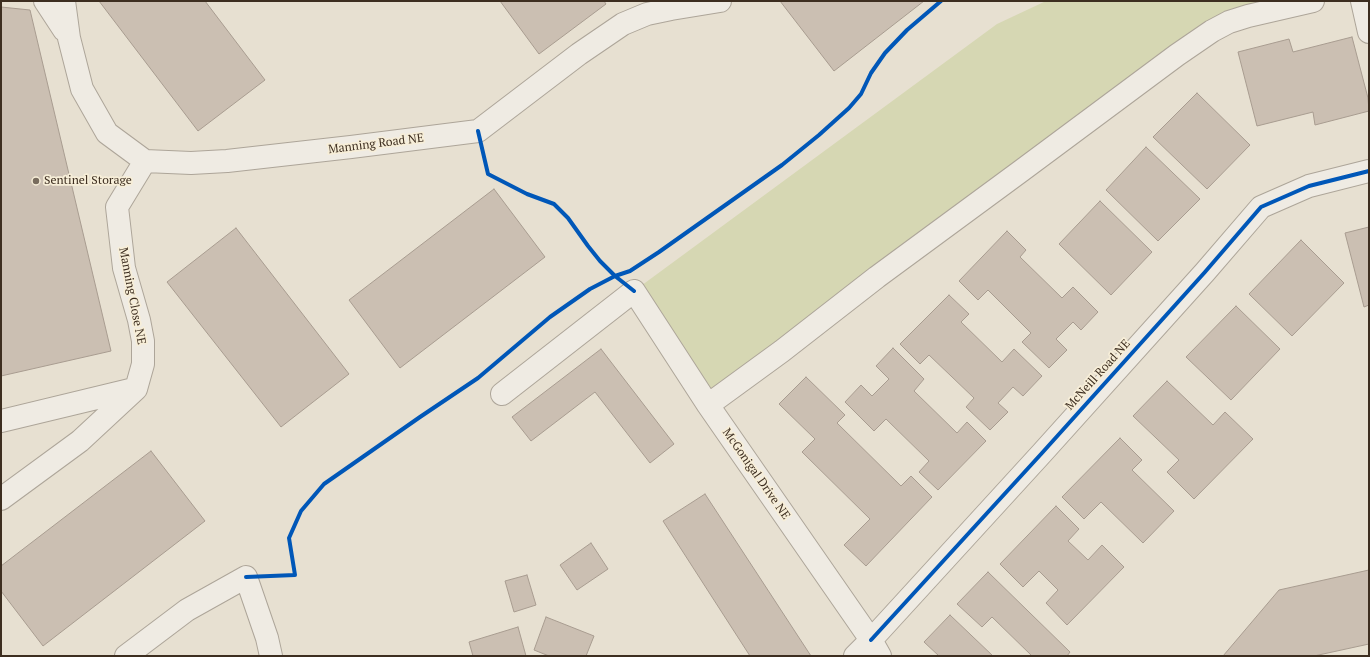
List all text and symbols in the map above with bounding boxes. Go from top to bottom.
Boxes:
street label: Manning Road NE [327,131,425,157]
place label: Sentinel Storage [44,174,132,188]
marker: Sentinel Storage [31,176,41,186]
street label: Manning Close NE [116,246,148,346]
street label: McNeill Road NE [1063,337,1133,413]
street label: McGonigal Drive NE [719,426,793,522]

